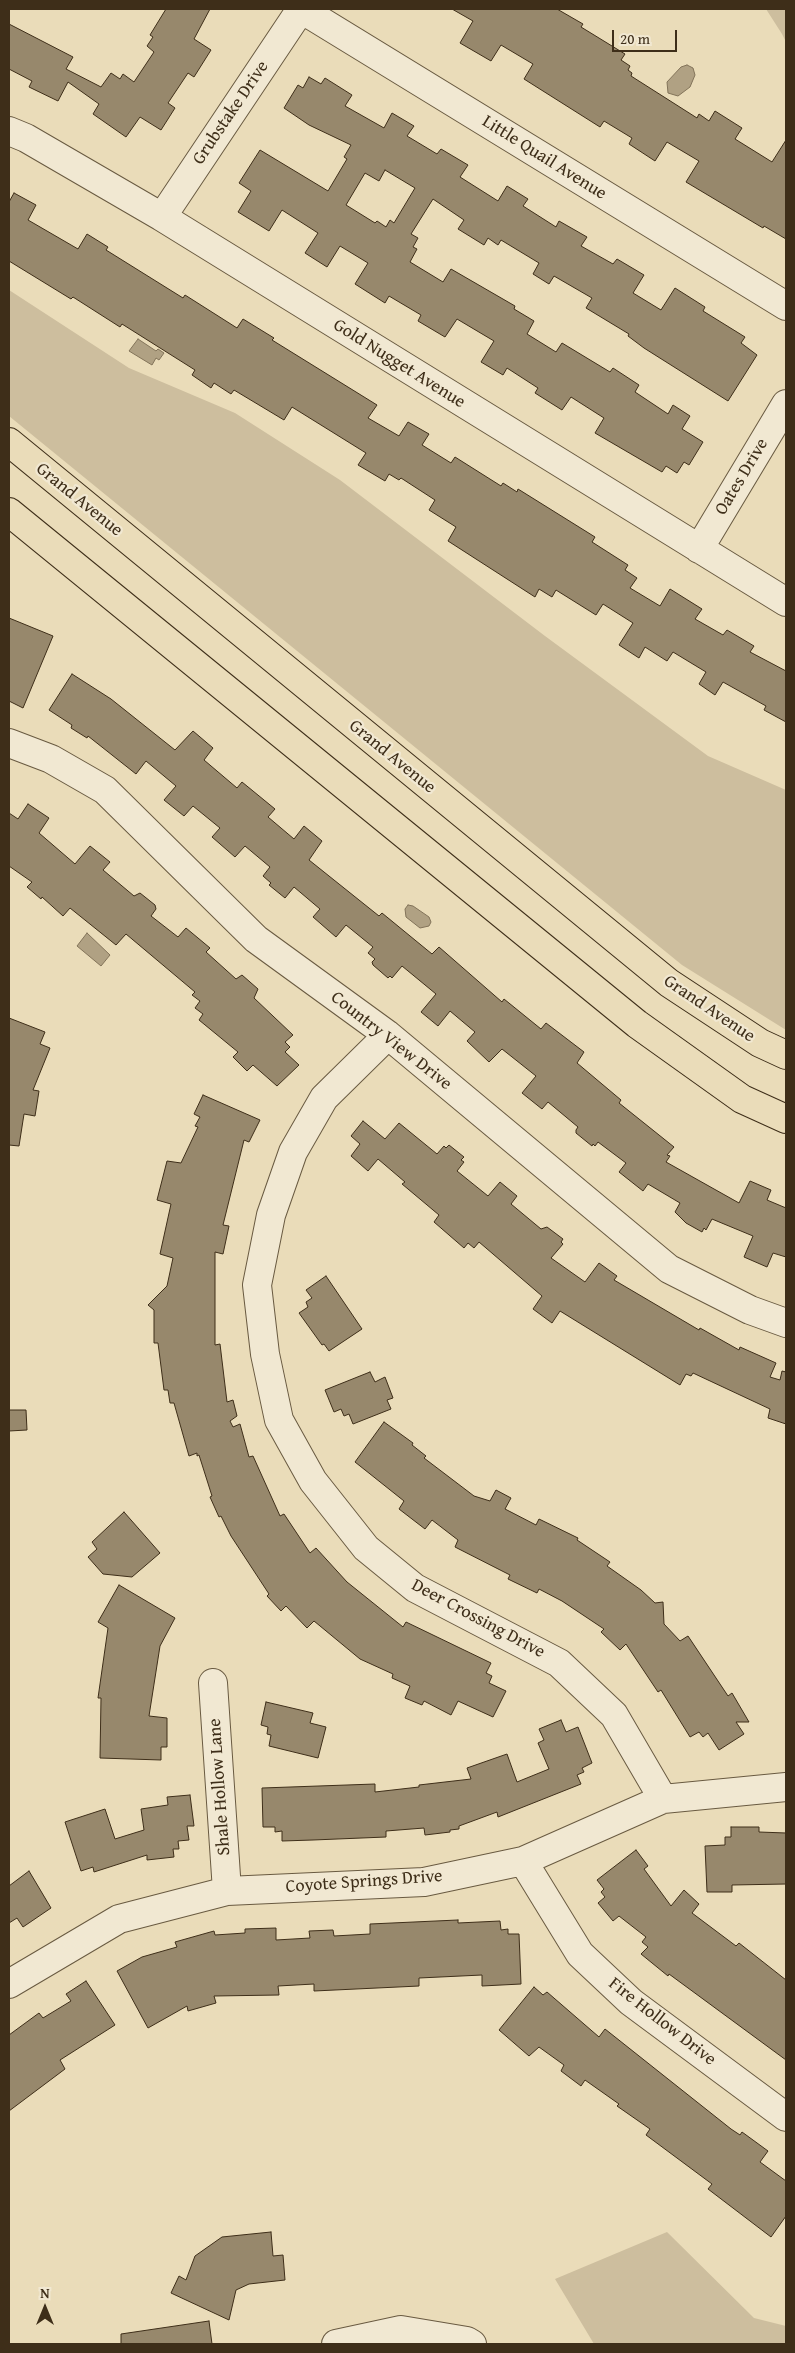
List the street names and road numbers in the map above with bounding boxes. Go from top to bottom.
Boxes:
street label: Grubstake Drive [188,57,274,169]
street label: Little Quail Avenue [478,111,610,205]
street label: Gold Nugget Avenue [329,315,469,413]
street label: Oates Drive [711,435,773,519]
street label: Grand Avenue [31,458,127,542]
street label: Grand Avenue [344,715,440,799]
street label: Grand Avenue [659,971,759,1047]
street label: Country View Drive [326,987,456,1095]
street label: Deer Crossing Drive [408,1575,548,1663]
street label: Shale Hollow Lane [204,1718,236,1856]
street label: Coyote Springs Drive [285,1866,443,1898]
street label: Fire Hollow Drive [604,1973,720,2071]

